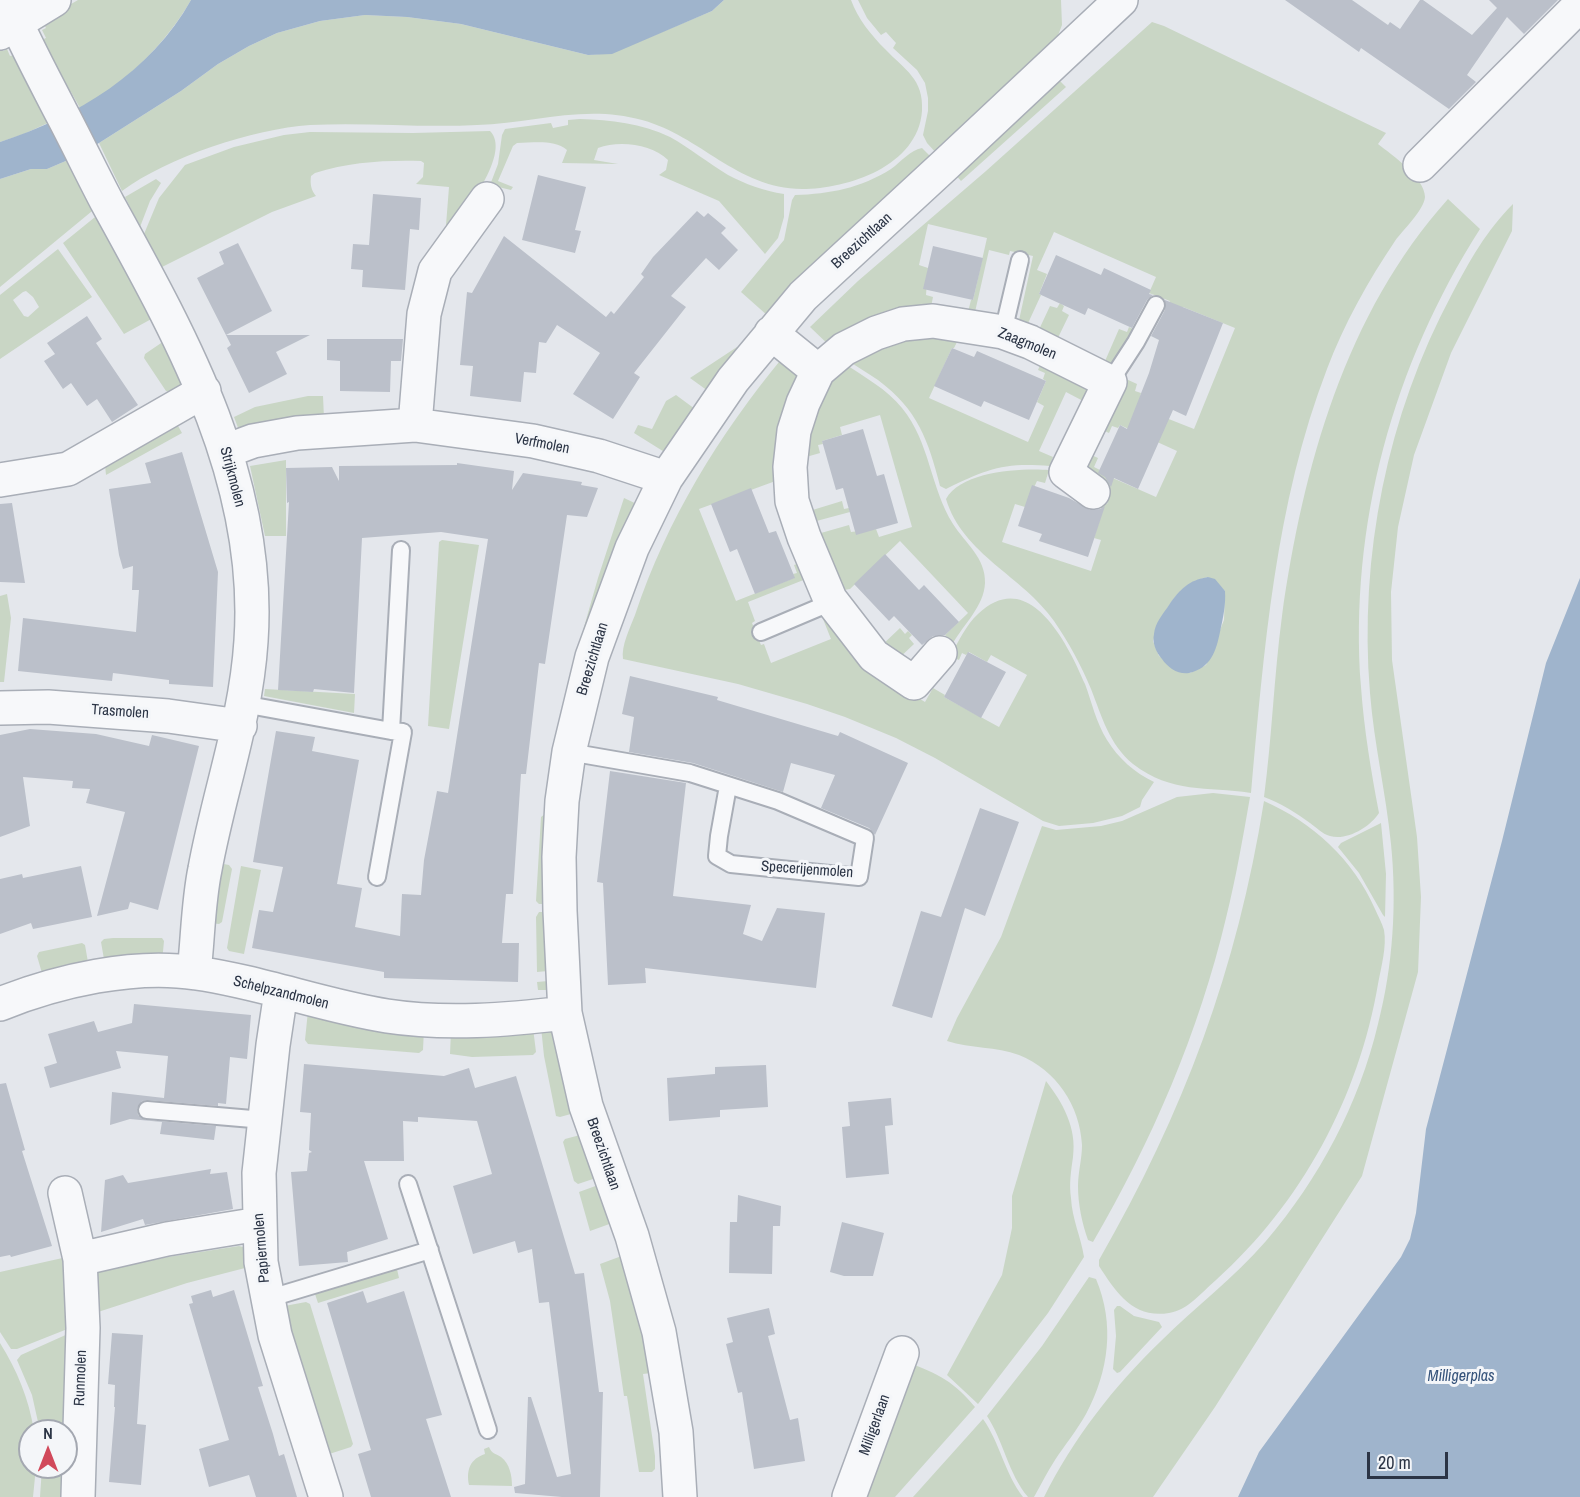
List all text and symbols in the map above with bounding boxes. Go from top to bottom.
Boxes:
street label: Breezichtlaan [828,209,896,273]
street label: Zaagmolen [995,324,1059,364]
street label: Verfmolen [513,430,571,458]
street label: Strijkmolen [215,445,249,509]
street label: Breezichtlaan [573,620,613,698]
street label: Trasmolen [91,701,149,723]
street label: Specerijenmolen [760,858,854,882]
street label: Schelpzandmolen [231,972,331,1014]
street label: Breezichtlaan [582,1116,624,1192]
street label: Papiermolen [250,1212,274,1284]
street label: Runmolen [71,1350,91,1406]
water label: Milligerplas [1427,1367,1495,1387]
street label: Milligerlaan [856,1392,894,1458]
north arrow [18,1419,78,1479]
text: N [43,1422,53,1444]
scale bar [1370,1440,1451,1478]
text: 20 m [1378,1450,1411,1475]

